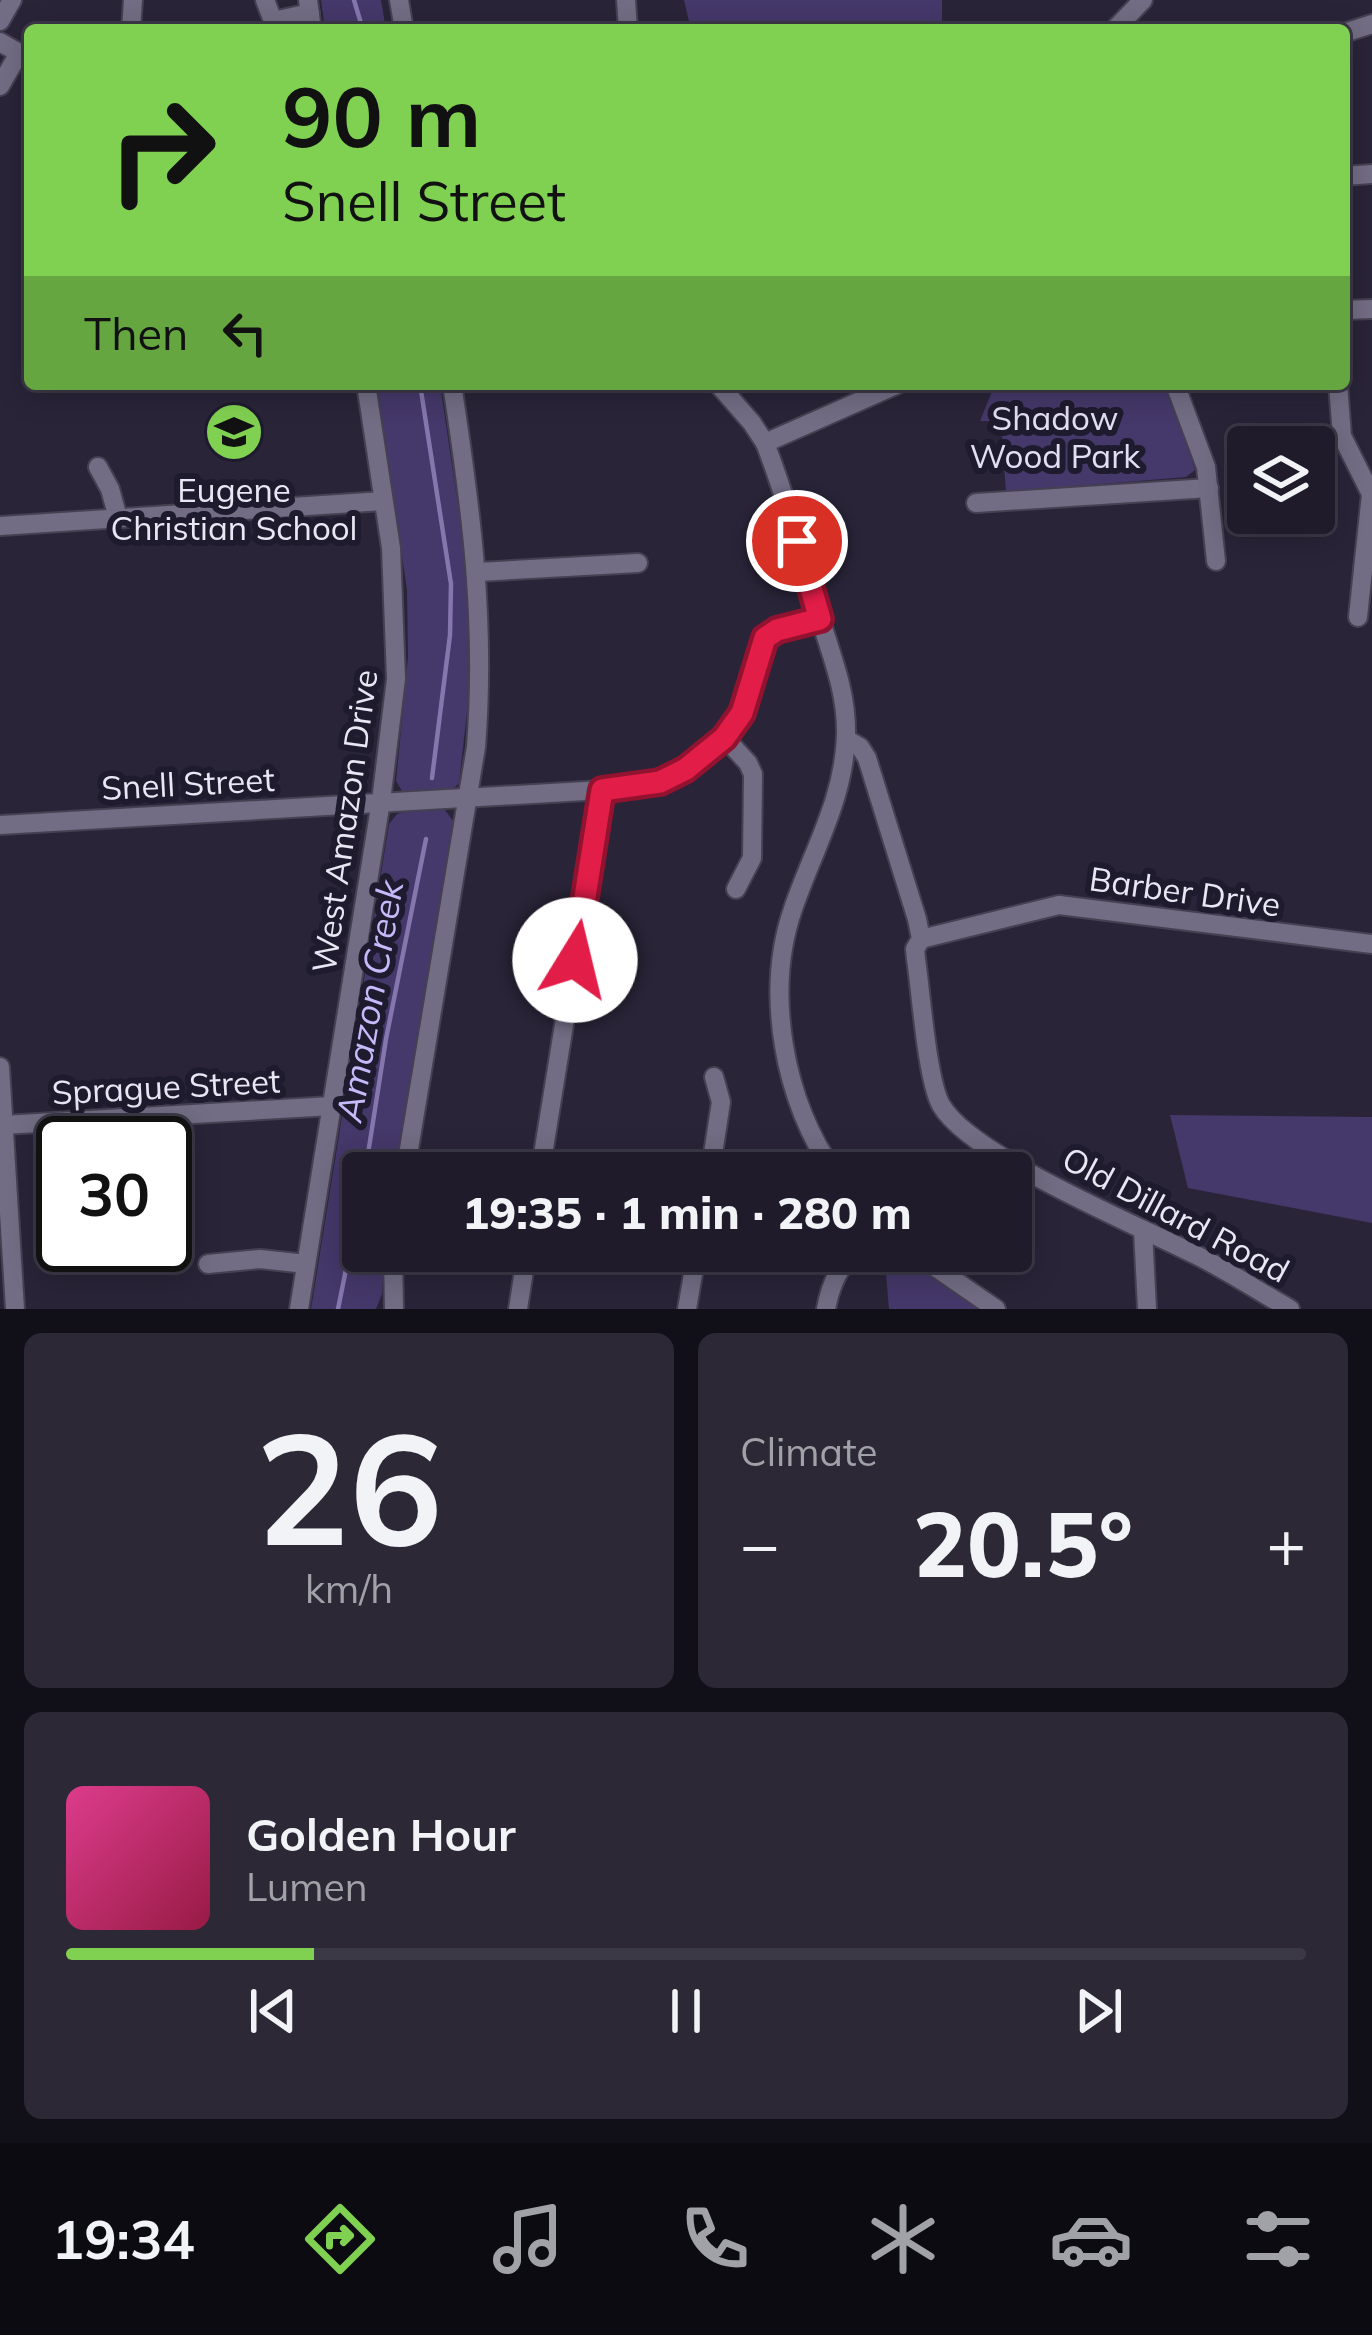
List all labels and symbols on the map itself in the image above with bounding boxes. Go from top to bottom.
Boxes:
park label: Shadow Wood Park [970,397,1141,476]
school or university icon: Eugene Christian School [203,401,265,463]
place label: Eugene Christian School [111,469,357,548]
pin [746,490,848,592]
street label: West Amazon Drive [302,667,386,975]
street label: Snell Street [100,758,276,808]
street label: Barber Drive [1087,857,1283,925]
water label: Amazon Creek [325,875,413,1126]
position arrow [512,897,638,1023]
street label: Sprague Street [51,1060,281,1112]
speed limit sign: 30 [36,1116,192,1272]
street label: Old Dillard Road [1056,1137,1296,1291]

